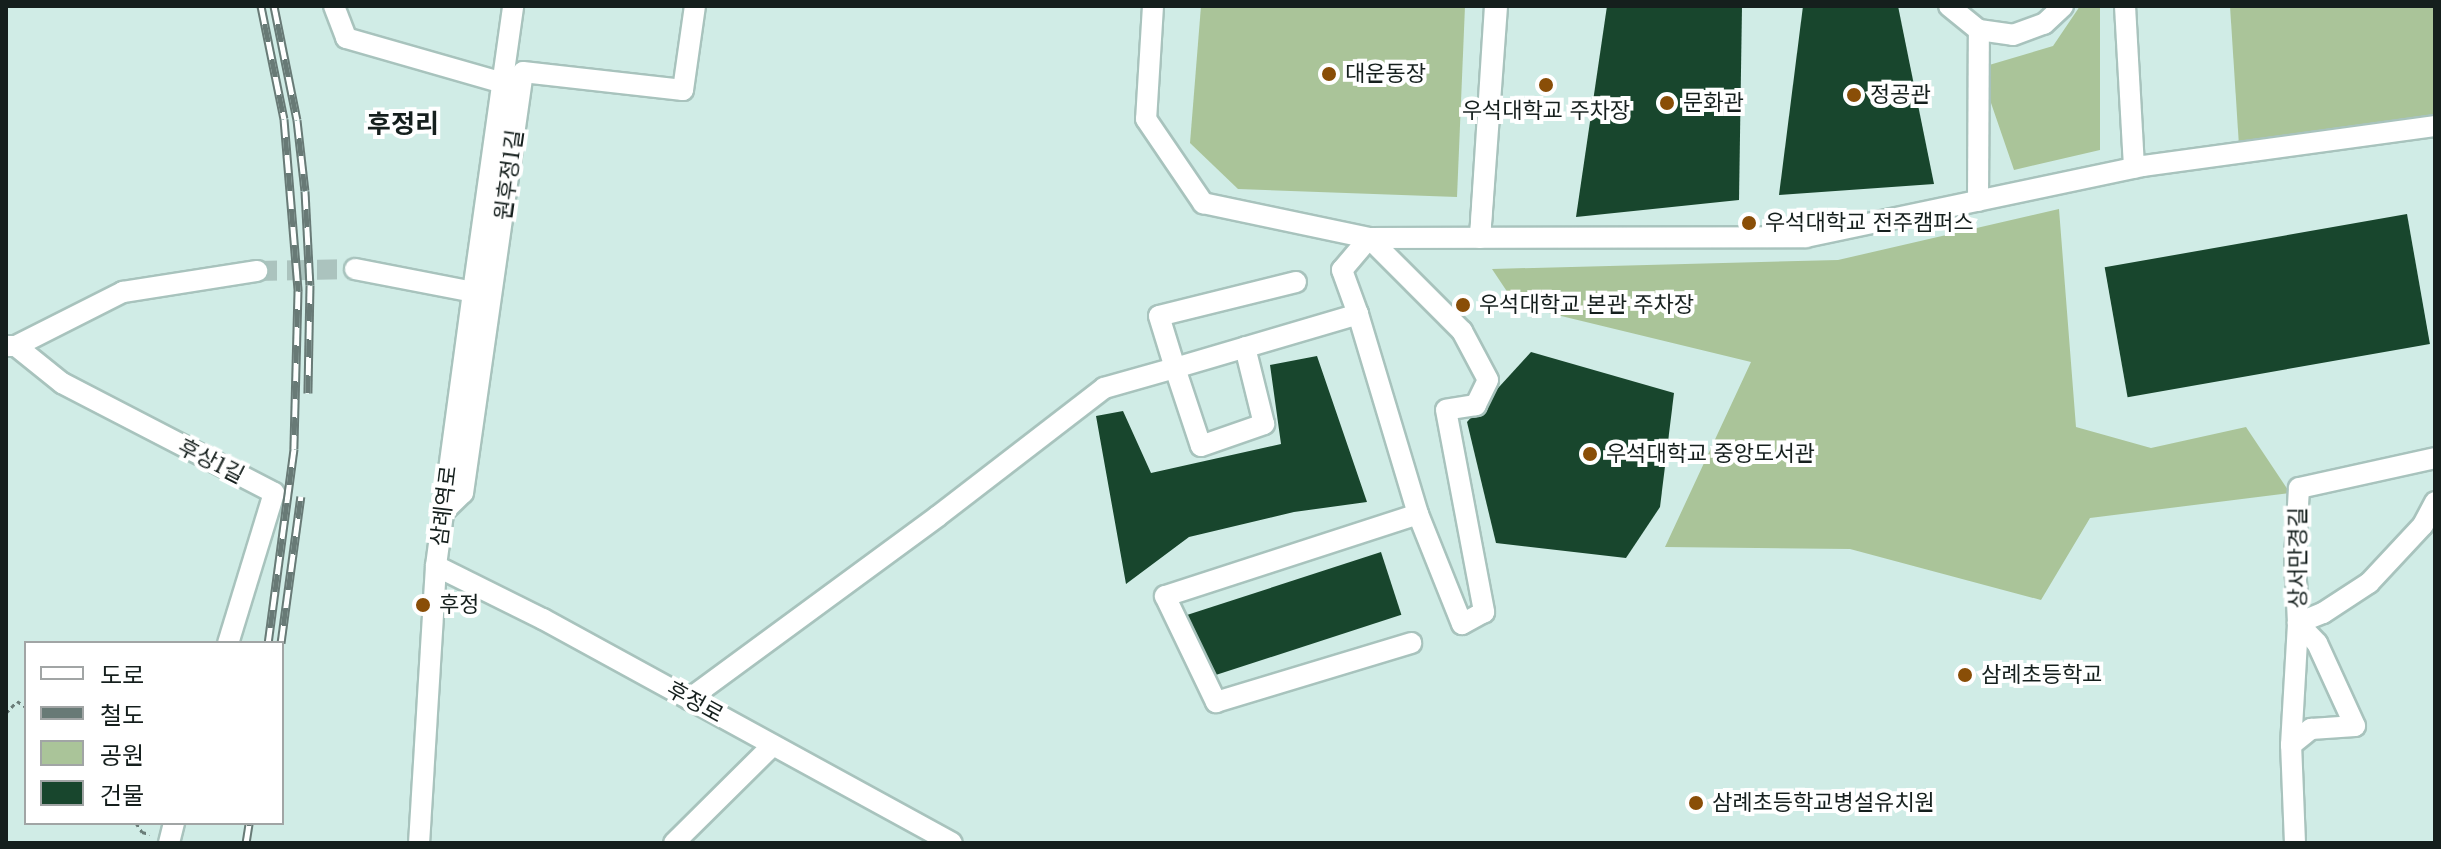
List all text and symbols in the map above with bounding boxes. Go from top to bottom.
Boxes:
place label: 대운동장 [1345,61,1426,87]
marker: 대운동장 [1320,65,1338,83]
marker: 우석대학교 주차장 [1537,76,1555,94]
place label: 정공관 [1870,82,1931,108]
marker: 정공관 [1845,86,1863,104]
place label: 문화관 [1683,90,1744,116]
marker: 문화관 [1658,94,1676,112]
place label: 우석대학교 주차장 [1462,98,1630,124]
district label: 후정리 [367,109,439,141]
street label: 원후정1길 [490,128,528,222]
place label: 우석대학교 전주캠퍼스 [1765,210,1974,236]
marker: 우석대학교 전주캠퍼스 [1740,214,1758,232]
place label: 우석대학교 본관 주차장 [1479,292,1694,318]
marker: 우석대학교 본관 주차장 [1454,296,1472,314]
street label: 후상1길 [174,433,248,489]
place label: 우석대학교 중앙도서관 [1606,441,1815,467]
marker: 우석대학교 중앙도서관 [1581,445,1599,463]
street label: 삼례역로 [426,464,462,548]
street label: 상서만경길 [2285,507,2311,609]
place label: 후정 [439,592,479,618]
marker: 후정 [414,596,432,614]
legend [24,641,284,825]
text: 도로 [100,661,144,690]
place label: 삼례초등학교 [1981,662,2102,688]
marker: 삼례초등학교 [1956,666,1974,684]
street label: 후정로 [662,676,728,728]
text: 철도 [100,701,144,730]
text: 공원 [100,741,144,770]
text: 건물 [100,781,144,810]
place label: 삼례초등학교병설유치원 [1712,790,1935,816]
marker: 삼례초등학교병설유치원 [1687,794,1705,812]

